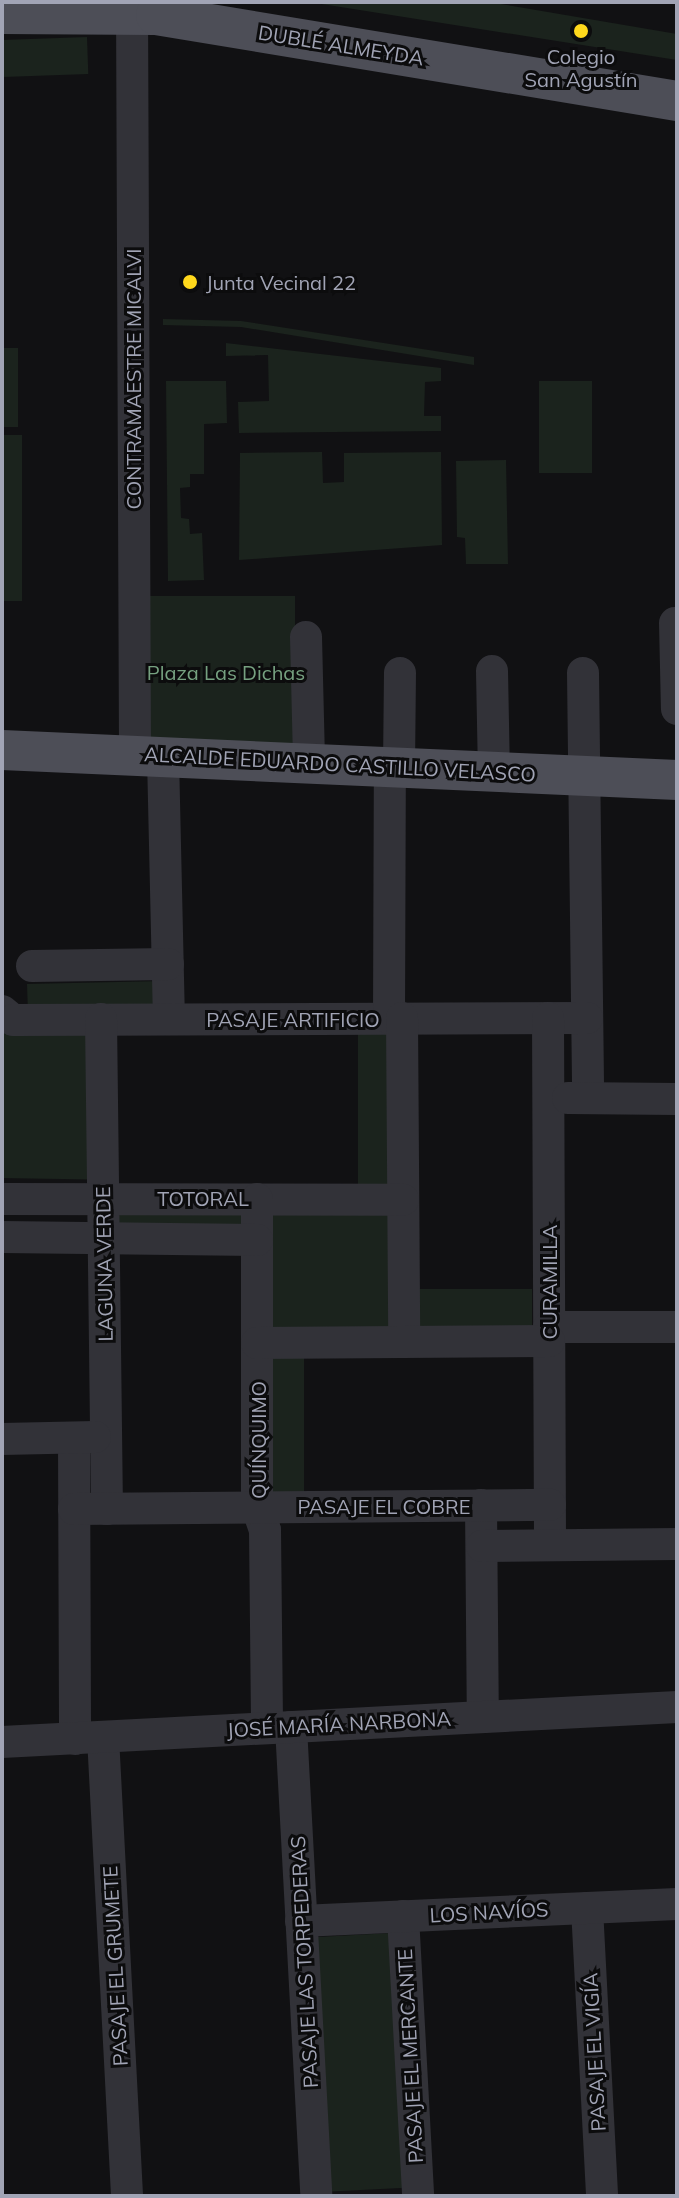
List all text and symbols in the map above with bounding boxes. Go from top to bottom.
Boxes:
street label: DUBLÉ ALMEYDA [257,20,425,70]
marker: Colegio San Agustín [572,22,590,40]
place label: Colegio San Agustín [525,44,637,91]
street label: CONTRAMAESTRE MICALVI [121,249,145,509]
place label: Junta Vecinal 22 [206,270,356,294]
marker: Junta Vecinal 22 [181,273,199,291]
park label: Plaza Las Dichas [147,660,305,684]
street label: ALCALDE EDUARDO CASTILLO VELASCO [144,742,536,786]
street label: PASAJE ARTIFICIO [206,1007,380,1031]
street label: LAGUNA VERDE [91,1186,117,1342]
street label: TOTORAL [157,1186,249,1210]
street label: CURAMILLA [537,1224,561,1340]
street label: QUÍNQUIMO [246,1381,270,1499]
street label: PASAJE EL COBRE [297,1494,471,1518]
street label: JOSÉ MARÍA NARBONA [226,1706,452,1742]
street label: PASAJE LAS TORPEDERAS [285,1835,323,2089]
street label: PASAJE EL GRUMETE [98,1865,132,2067]
street label: LOS NAVÍOS [429,1897,549,1927]
street label: PASAJE EL MERCANTE [392,1948,428,2164]
street label: PASAJE EL VIGÍA [578,1972,610,2132]

